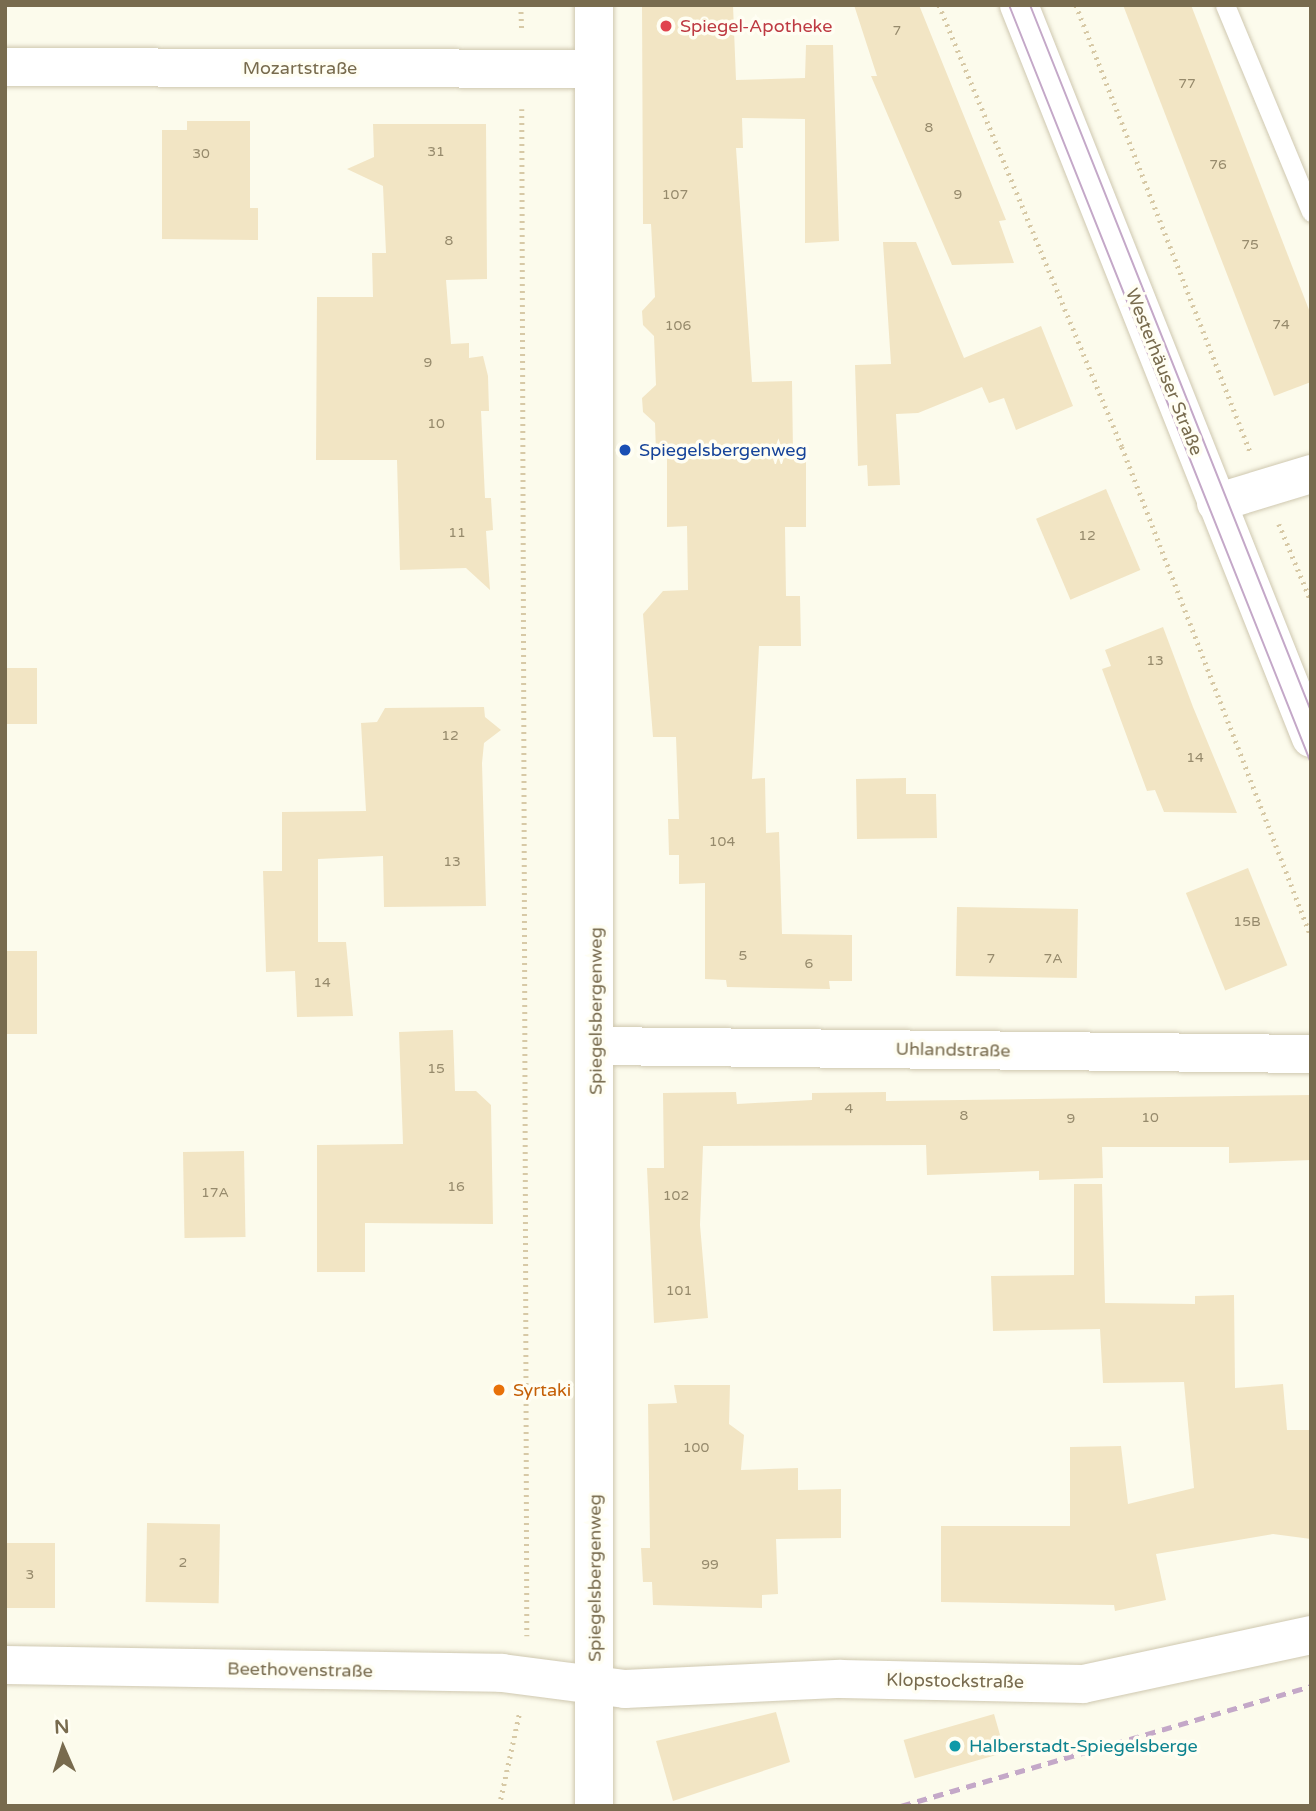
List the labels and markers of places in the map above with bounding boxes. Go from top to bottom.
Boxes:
place label: Spiegel-Apotheke [680,15,832,37]
marker: Spiegel-Apotheke [658,18,674,34]
place label: Spiegelsbergenweg [639,439,807,461]
marker: Spiegelsbergenweg [617,442,633,458]
place label: Syrtaki [513,1379,571,1401]
marker: Syrtaki [491,1382,507,1398]
place label: Halberstadt-Spiegelsberge [969,1735,1198,1757]
marker: Halberstadt-Spiegelsberge [947,1738,963,1754]

